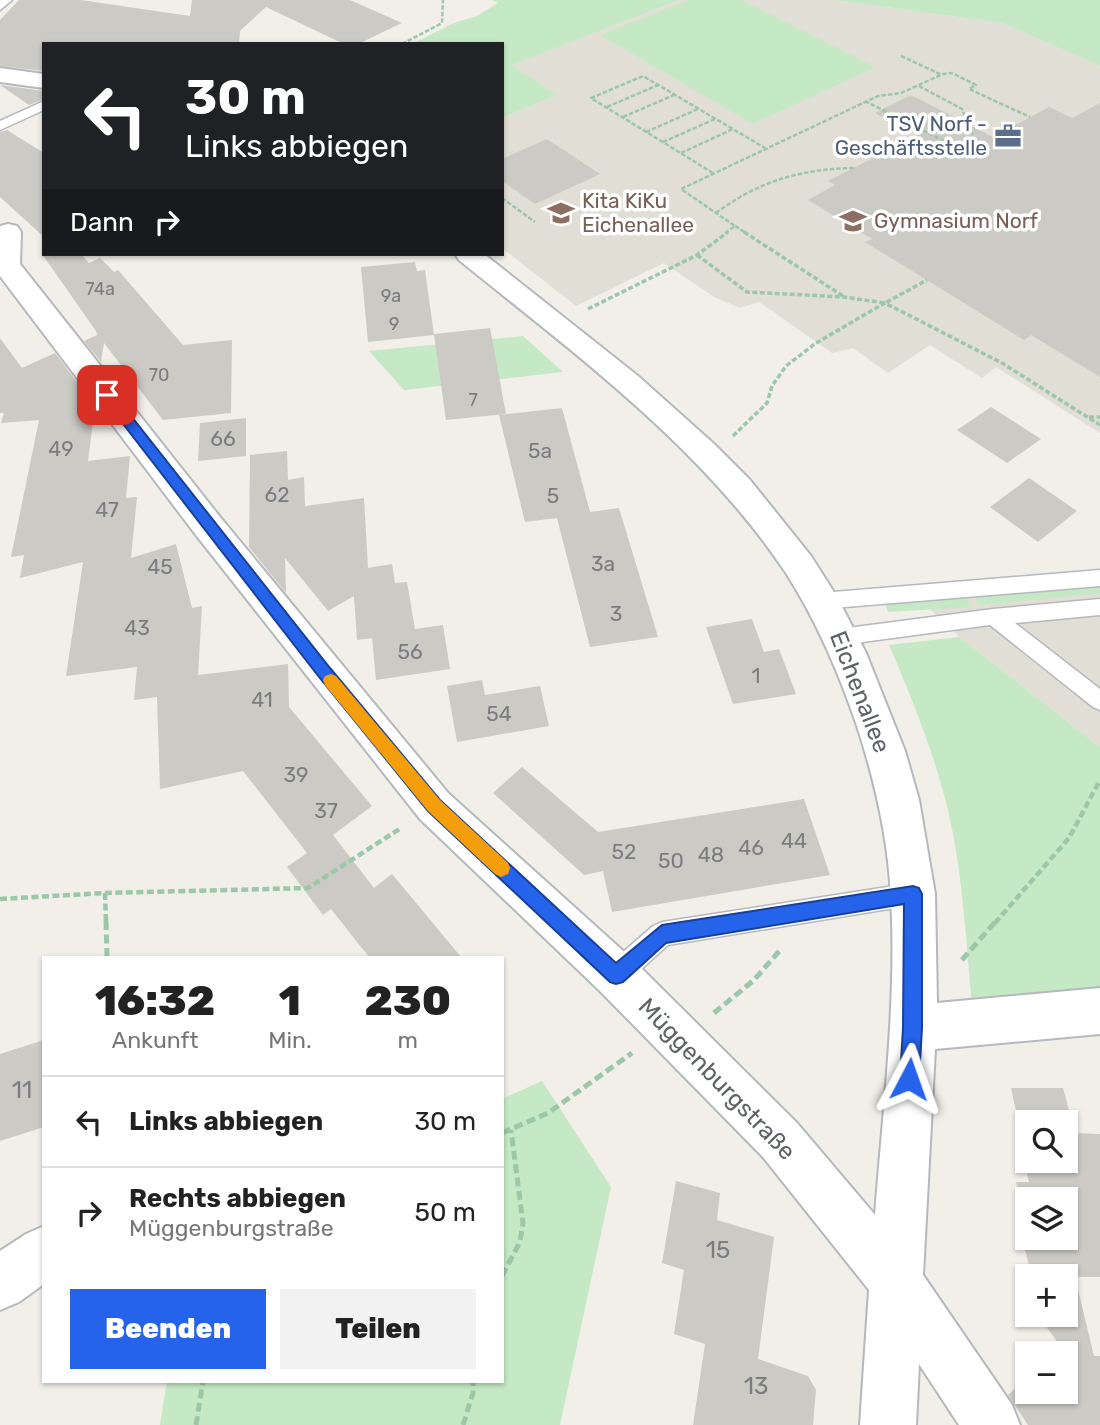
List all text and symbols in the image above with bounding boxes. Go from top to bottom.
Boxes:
text: 30 m [185,68,306,126]
icon: left [70,70,161,161]
place label: TSV Norf - Geschäftsstelle [835,111,987,160]
office icon: TSV Norf - Geschäftsstelle [993,121,1023,151]
text: Links abbiegen [185,127,408,165]
place label: Kita KiKu Eichenallee [582,188,694,237]
school or university icon: Kita KiKu Eichenallee [546,198,576,228]
icon: right [148,203,186,241]
school or university icon: Gymnasium Norf [838,206,868,236]
text: Dann [70,207,134,238]
place label: Gymnasium Norf [874,208,1038,233]
house number: 74a [85,278,115,300]
house number: 9a [381,285,401,307]
house number: 9 [389,313,399,335]
house number: 70 [149,364,169,386]
pin [77,365,137,425]
icon: arrive [88,376,126,414]
house number: 7 [468,389,478,411]
house number: 66 [210,426,236,451]
house number: 49 [48,436,74,461]
house number: 5a [528,438,552,463]
house number: 62 [265,482,290,507]
house number: 5 [547,483,559,508]
house number: 47 [95,497,119,522]
house number: 3a [591,551,615,576]
house number: 45 [147,554,173,579]
house number: 3 [610,601,622,626]
house number: 43 [124,615,150,640]
street label: Eichenallee [824,627,896,757]
house number: 56 [397,639,423,664]
house number: 1 [752,663,761,688]
house number: 41 [251,687,273,712]
house number: 54 [486,701,512,726]
house number: 39 [283,762,309,787]
house number: 37 [314,798,338,823]
house number: 44 [781,828,807,853]
house number: 46 [738,835,764,860]
house number: 52 [612,839,636,864]
house number: 48 [698,842,724,867]
house number: 50 [658,848,684,873]
text: 16:32 [95,976,215,1026]
text: 1 [279,976,301,1026]
text: 230 [365,976,451,1026]
street label: Müggenburgstraße [633,993,801,1165]
text: Ankunft [112,1026,198,1054]
text: Min. [268,1026,312,1054]
text: m [398,1026,418,1054]
position arrow [872,1042,946,1116]
house number: 11 [12,1076,32,1104]
icon: left [70,1103,108,1141]
text: Links abbiegen [129,1106,323,1137]
text: 30 m [414,1106,476,1137]
map controls [1015,1110,1078,1404]
button: search [1015,1110,1078,1173]
text: Rechts abbiegen [129,1183,346,1214]
button: layers [1015,1187,1078,1250]
icon: right [70,1194,108,1232]
text: 50 m [415,1197,476,1228]
text: Müggenburgstraße [129,1214,334,1242]
house number: 15 [706,1236,730,1264]
button: + [1015,1264,1078,1327]
button: Beenden [70,1289,266,1369]
button: Teilen [280,1289,476,1369]
button: − [1015,1341,1078,1404]
house number: 13 [744,1372,768,1400]

